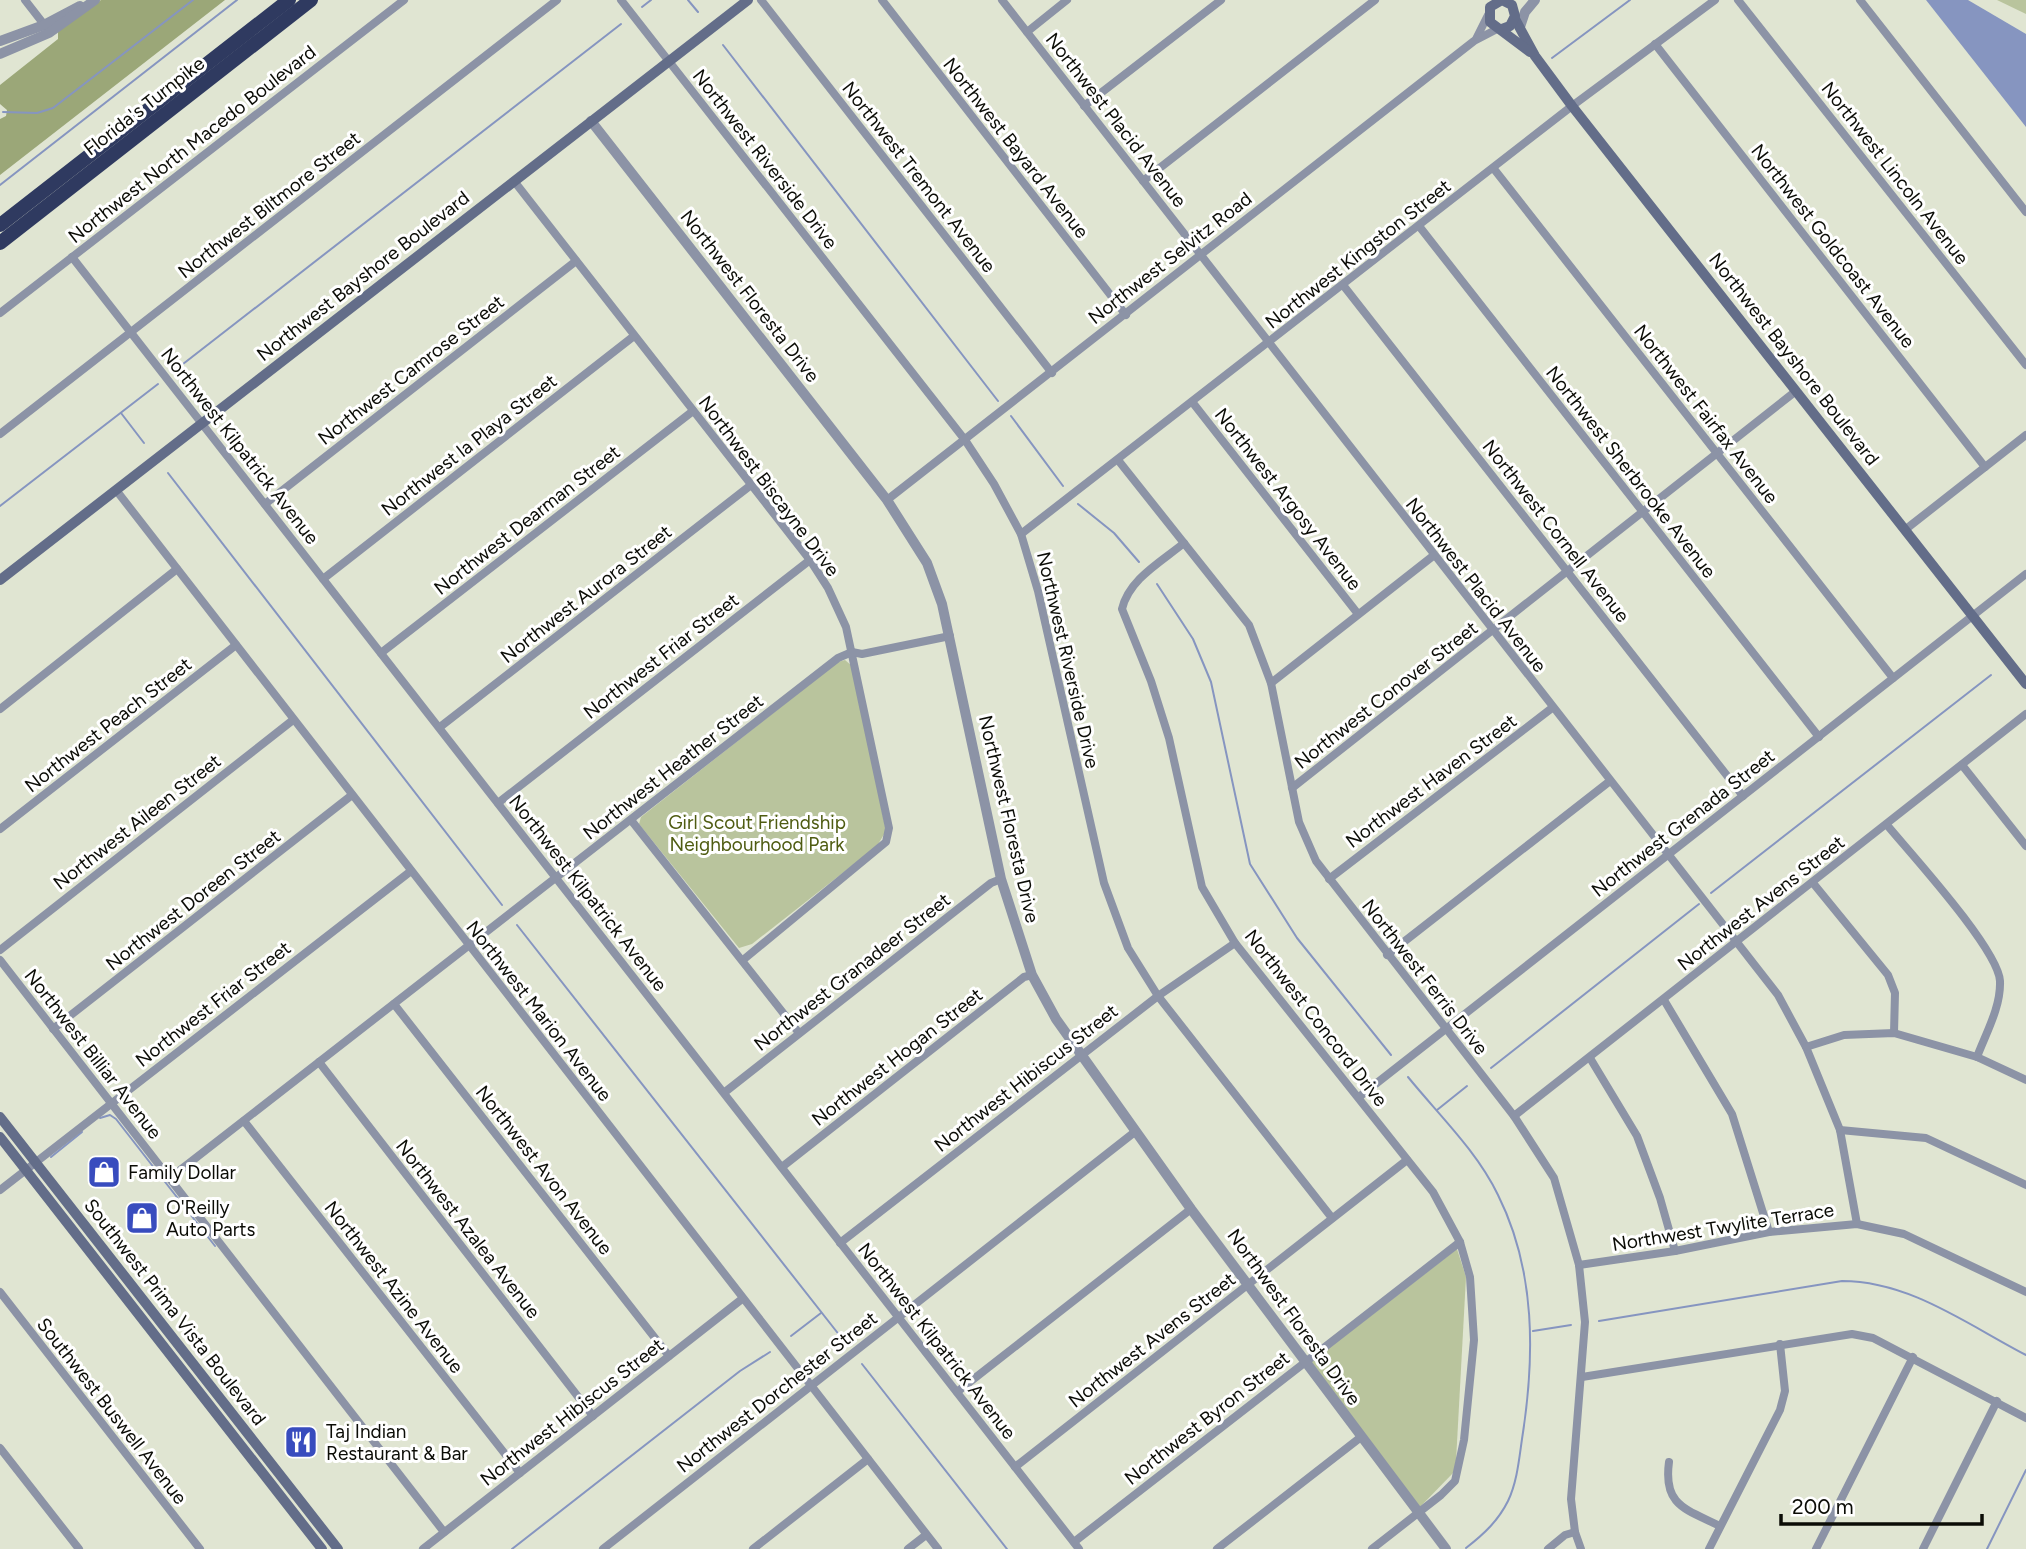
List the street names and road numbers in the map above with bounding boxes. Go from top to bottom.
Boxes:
street label: Northwest Placid Avenue [1041,28,1191,212]
street label: Northwest North Macedo Boulevard [64,40,320,248]
street label: Florida's Turnpike [79,52,209,160]
street label: Northwest Bayard Avenue [938,53,1094,243]
street label: Northwest Riverside Drive [688,65,842,253]
street label: Northwest Tremont Avenue [837,77,1001,277]
street label: Northwest Lincoln Avenue [1817,77,1973,269]
street label: Northwest Biltmore Street [173,127,365,283]
street label: Northwest Goldcoast Avenue [1746,140,1920,352]
street label: Northwest Kingston Street [1261,174,1455,334]
street label: Northwest Bayshore Boulevard [252,186,474,366]
street label: Northwest Selvitz Road [1084,187,1256,329]
street label: Northwest Floresta Drive [676,205,824,387]
street label: Northwest Bayshore Boulevard [1704,248,1884,470]
street label: Northwest Camrose Street [313,290,509,450]
street label: Northwest Fairfax Avenue [1629,320,1783,508]
street label: Northwest Kilpatrick Avenue [156,343,324,549]
street label: Northwest Sherbrooke Avenue [1541,361,1721,583]
street label: Northwest la Playa Street [377,369,561,521]
street label: Northwest Biscayne Drive [694,391,844,581]
street label: Northwest Argosy Avenue [1210,403,1366,595]
street label: Northwest Cornell Avenue [1478,435,1634,627]
street label: Northwest Dearman Street [430,440,624,600]
street label: Northwest Placid Avenue [1401,493,1551,677]
street label: Northwest Aurora Street [496,520,676,668]
street label: Northwest Riverside Drive [1032,549,1104,771]
street label: Northwest Friar Street [579,588,743,724]
street label: Northwest Conover Street [1290,616,1482,774]
street label: Northwest Peach Street [20,653,196,797]
street label: Northwest Heather Street [578,689,768,845]
street label: Northwest Haven Street [1341,709,1521,853]
street label: Northwest Floresta Drive [974,713,1044,925]
street label: Northwest Grenada Street [1587,744,1779,902]
street label: Northwest Aileen Street [49,749,225,895]
street label: Northwest Kilpatrick Avenue [504,790,672,996]
street label: Northwest Doreen Street [101,825,285,975]
street label: Northwest Avens Street [1673,831,1849,975]
street label: Northwest Granadeer Street [749,888,955,1056]
street label: Northwest Ferris Drive [1357,895,1493,1059]
street label: Northwest Marion Avenue [461,916,617,1106]
street label: Northwest Concord Drive [1240,925,1392,1111]
street label: Northwest Friar Street [131,936,295,1072]
street label: Northwest Billiar Avenue [19,964,167,1144]
street label: Northwest Hogan Street [807,983,987,1131]
street label: Northwest Hibiscus Street [930,999,1122,1157]
street label: Northwest Avon Avenue [471,1081,617,1259]
street label: Northwest Azalea Avenue [391,1135,545,1323]
street label: Southwest Prima Vista Boulevard [79,1194,271,1430]
street label: Northwest Azine Avenue [320,1196,468,1378]
street label: Northwest Twylite Terrace [1610,1198,1836,1256]
street label: Northwest Floresta Drive [1222,1224,1366,1410]
street label: Northwest Kilpatrick Avenue [853,1238,1021,1444]
street label: Northwest Avens Street [1064,1268,1240,1412]
street label: Northwest Dorchester Street [672,1307,882,1477]
street label: Southwest Buswell Avenue [32,1313,192,1509]
street label: Northwest Hibiscus Street [476,1333,668,1491]
street label: Northwest Byron Street [1120,1346,1294,1490]

